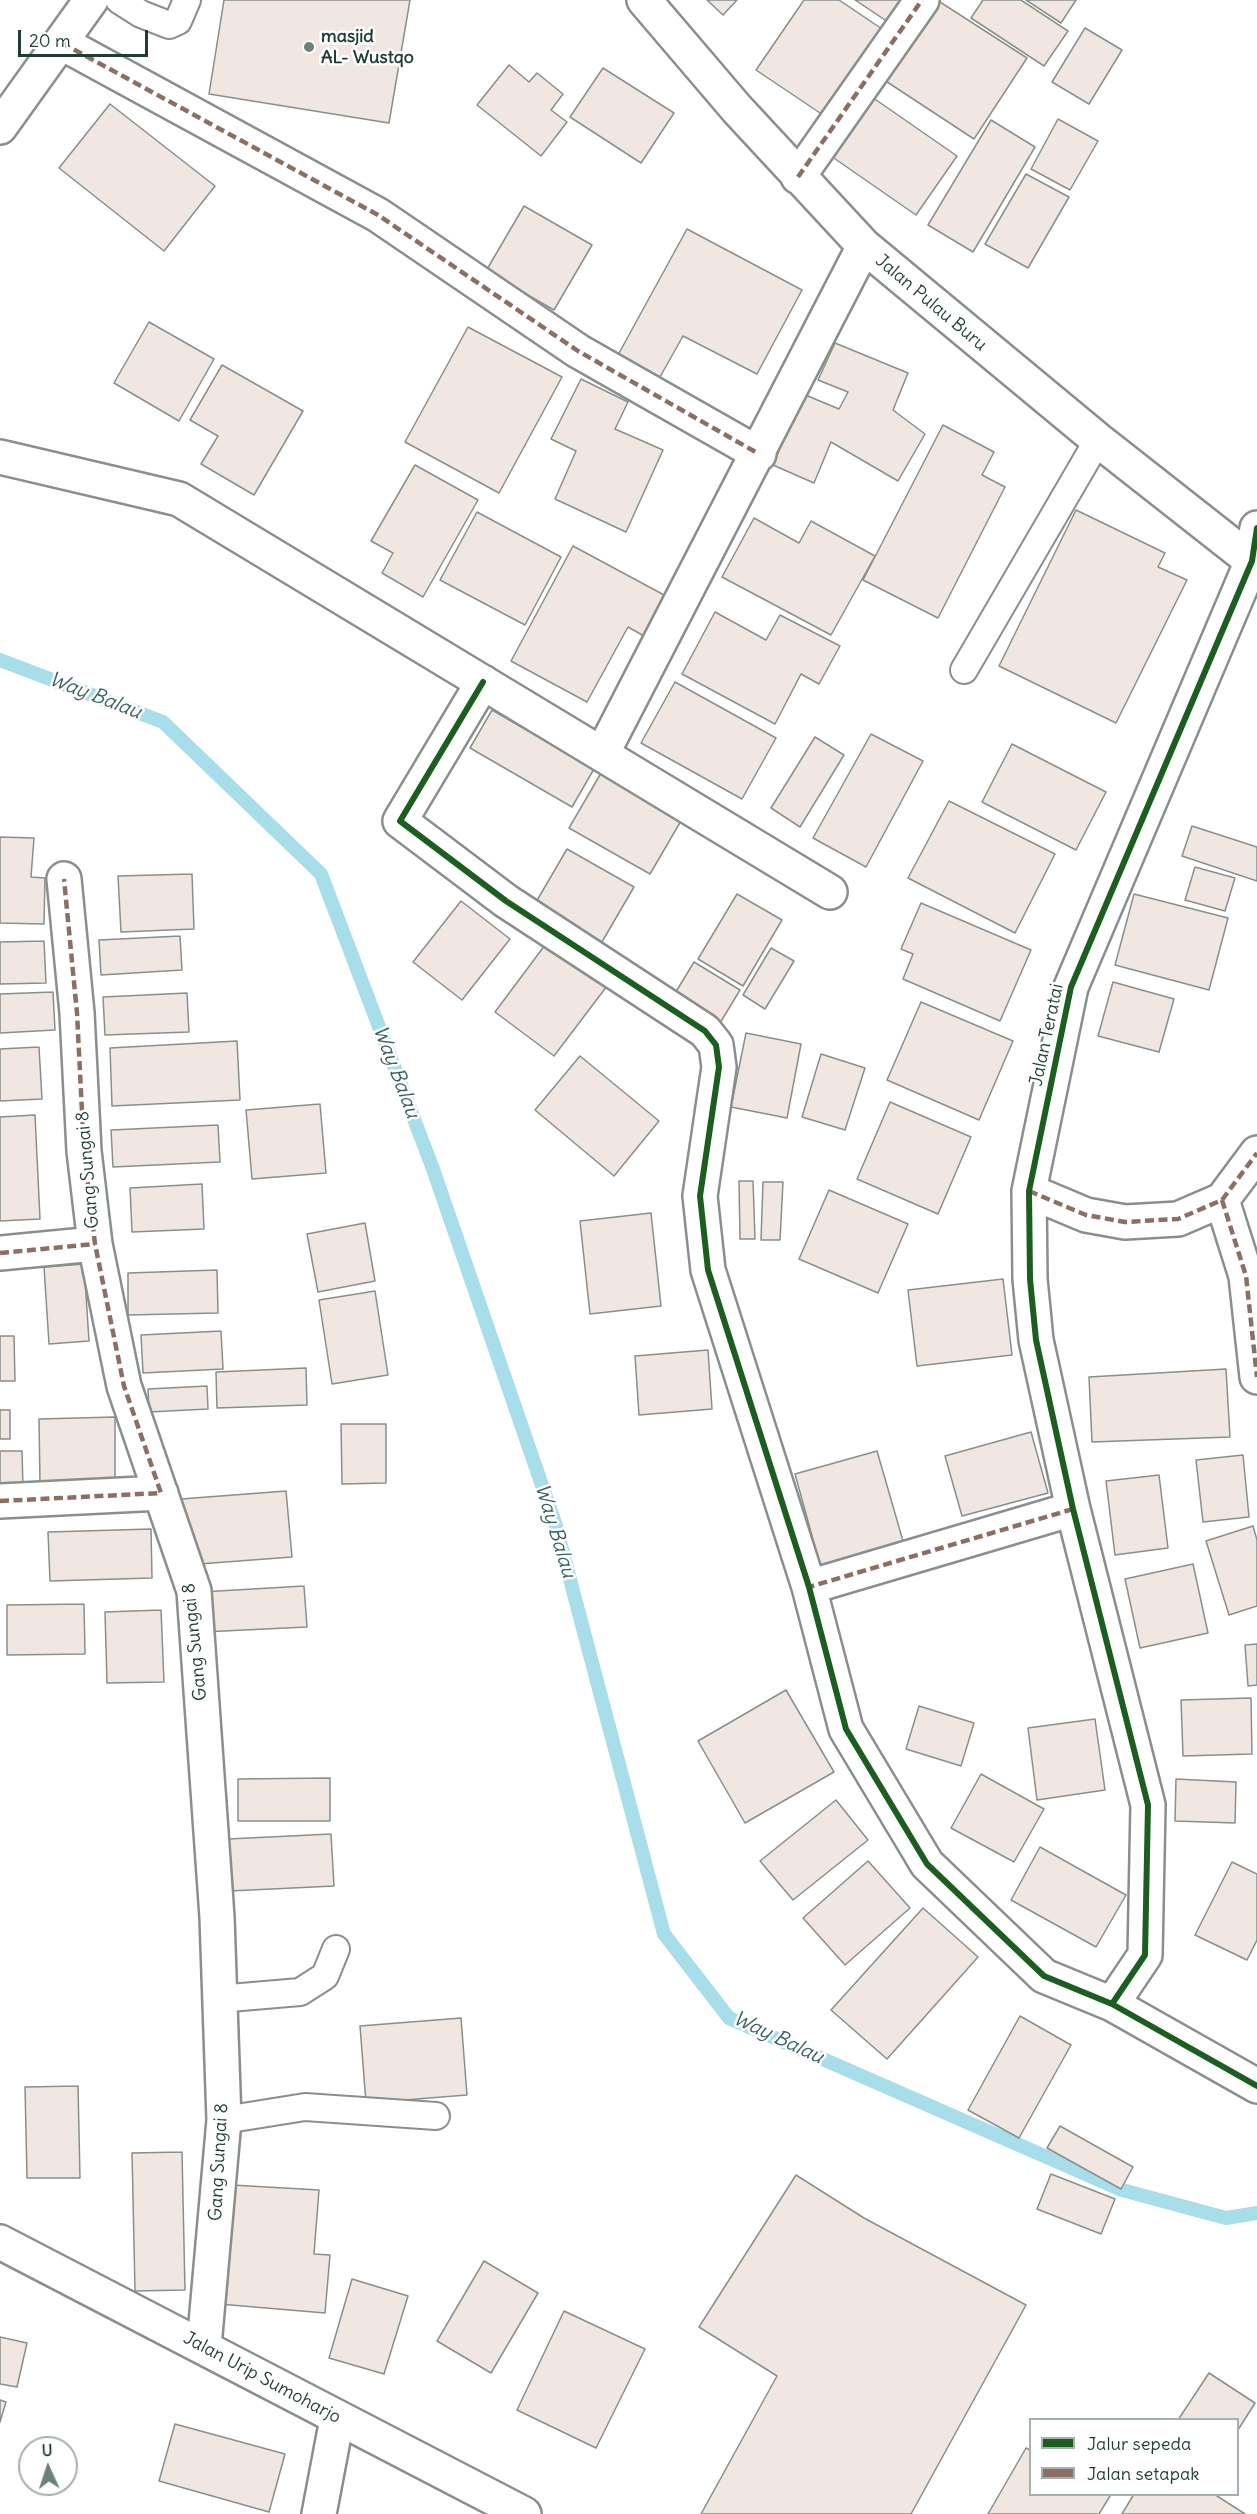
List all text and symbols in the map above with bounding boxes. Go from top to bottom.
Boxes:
scale bar [21,18,152,56]
place label: masjid AL- Wustqo [321,26,414,68]
text: 20 m [29,29,71,52]
marker: masjid AL- Wustqo [302,40,316,54]
street label: Jalan Pulau Buru [871,250,991,356]
water label: Way Balau [45,667,145,725]
street label: Jalan Teratai [1026,982,1068,1088]
water label: Way Balau [367,1022,425,1122]
street label: Gang Sungai 8 [72,1110,104,1230]
water label: Way Balau [529,1481,581,1581]
street label: Gang Sungai 8 [178,1582,212,1702]
water label: Way Balau [729,2007,827,2069]
street label: Gang Sungai 8 [205,2103,233,2221]
street label: Jalan Urip Sumoharjo [180,2327,344,2429]
legend [1029,2418,1239,2496]
text: Jalur sepeda [1087,2432,1191,2455]
north arrow [18,2436,78,2496]
text: U [41,2440,53,2460]
text: Jalan setapak [1087,2462,1199,2485]

